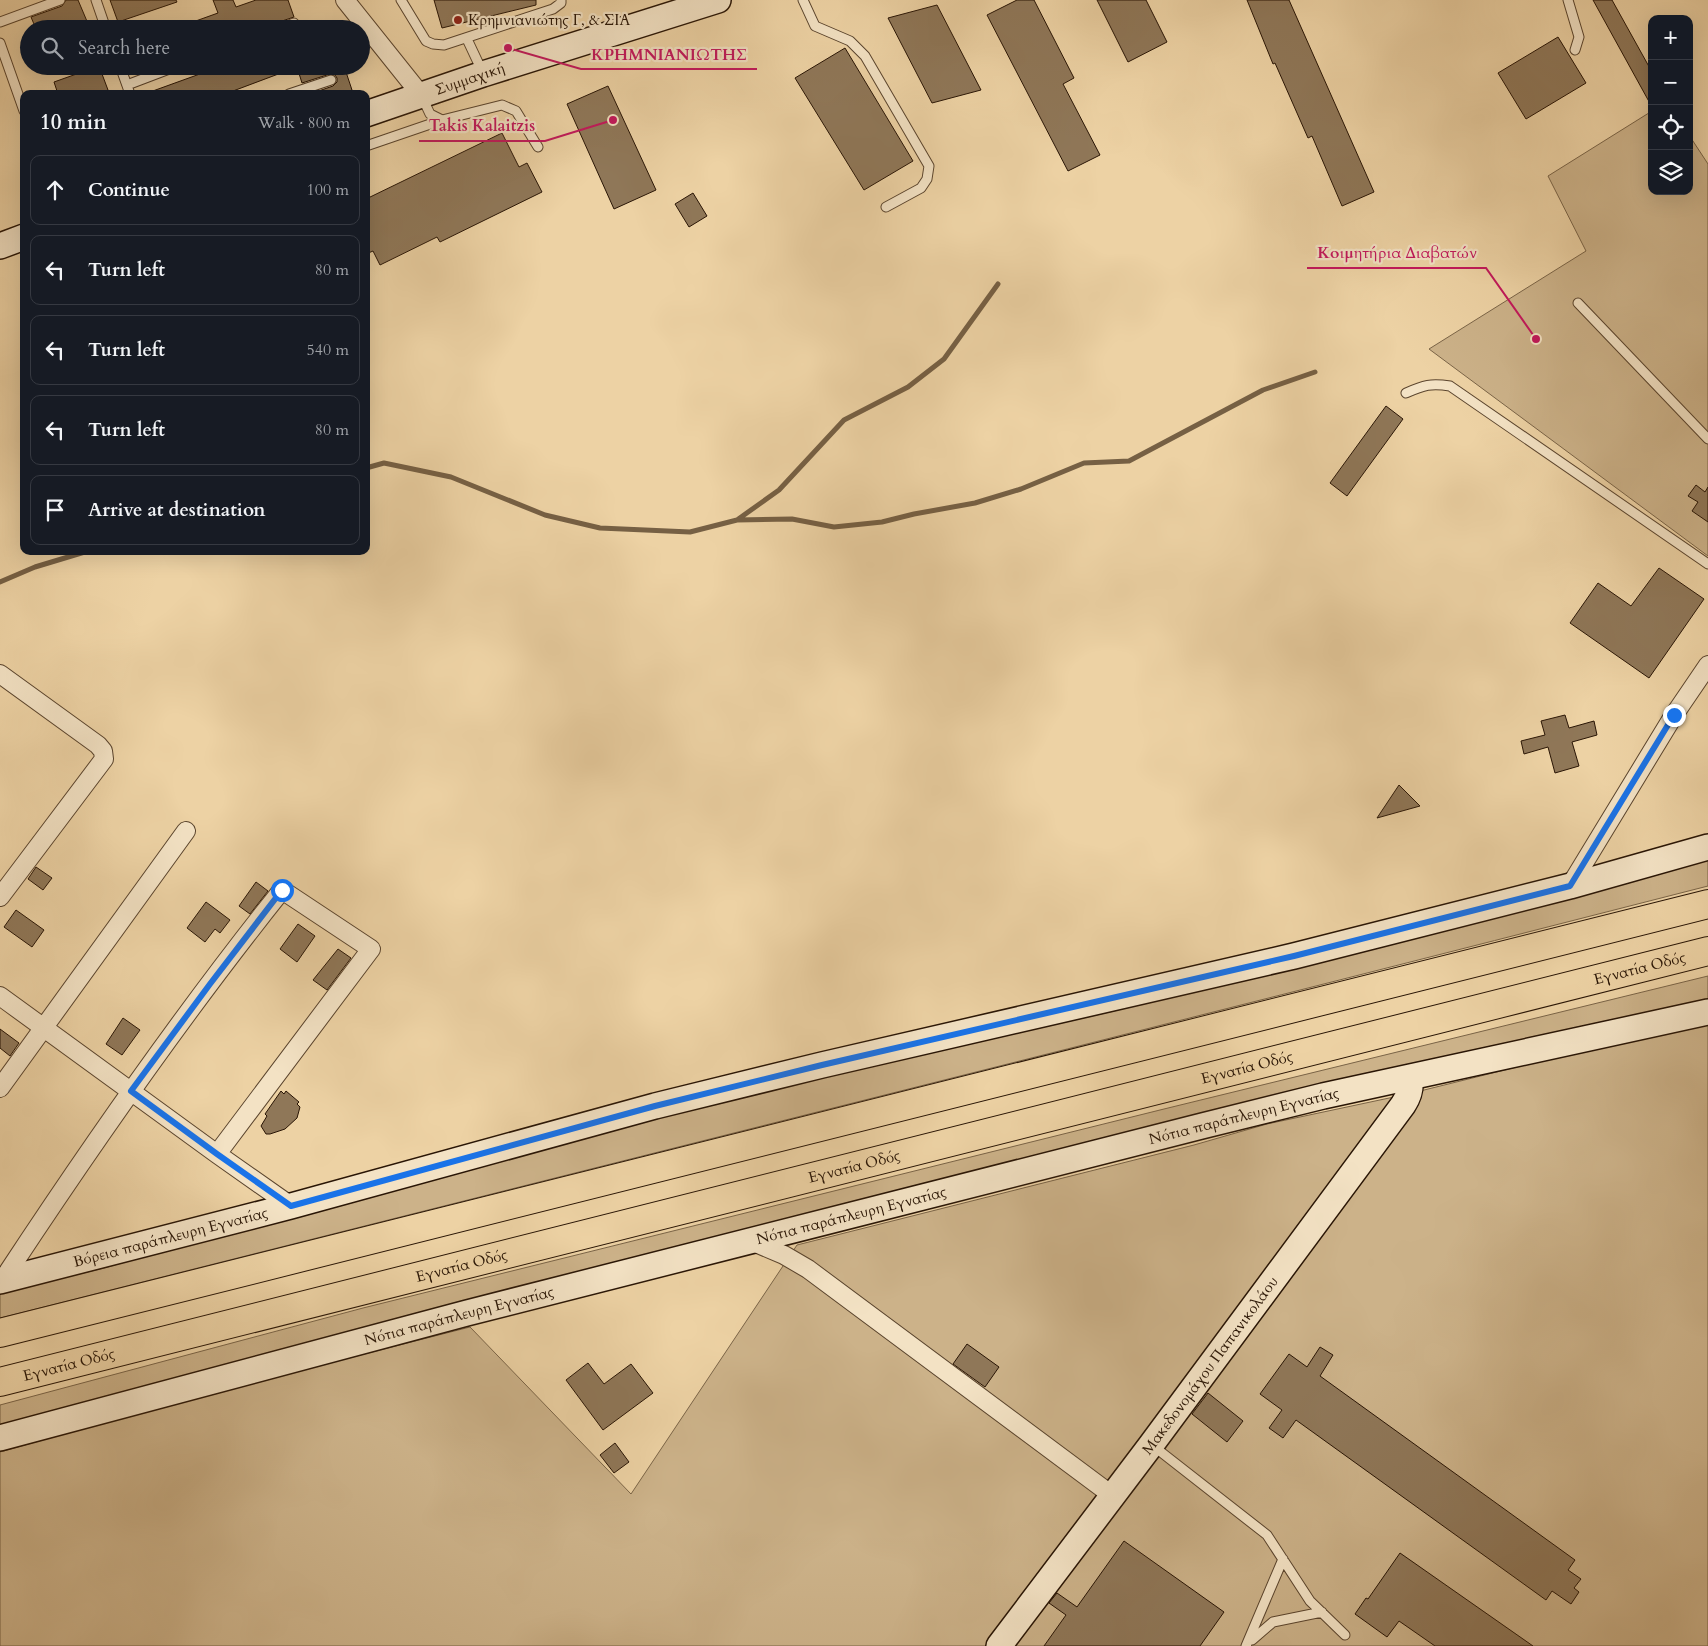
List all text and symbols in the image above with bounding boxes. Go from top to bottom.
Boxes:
place label: Κρημνιανιώτης Γ, & ΣΙΑ [468,10,630,30]
marker: Κρημνιανιώτης Γ, & ΣΙΑ [452,14,464,26]
map controls [1648,15,1693,195]
button: + [1648,15,1693,60]
search box [20,20,370,75]
icon: search [38,34,66,62]
text: Search here [78,35,170,61]
callout: ΚΡΗΜΝΙΑΝΙΩΤΗΣ [581,38,757,69]
text: ΚΡΗΜΝΙΑΝΙΩΤΗΣ [591,44,747,66]
street label: Συμμαχική [432,58,508,100]
button: − [1648,60,1693,105]
button: locate [1648,105,1693,150]
text: 10 min [40,108,107,137]
callout: Takis Kalaitzis [419,110,545,141]
text: Walk · 800 m [258,112,350,134]
text: Takis Kalaitzis [429,115,535,137]
button: layers [1648,150,1693,195]
icon: ahead [41,176,69,204]
text: Continue [88,177,170,203]
text: 100 m [307,179,349,201]
callout: Κοιμητήρια Διαβατών [1307,237,1486,268]
text: Κοιμητήρια Διαβατών [1317,242,1477,264]
icon: left [41,256,69,284]
text: Turn left [88,257,165,283]
text: 80 m [315,259,349,281]
icon: left [41,336,69,364]
text: Turn left [88,337,165,363]
text: 540 m [307,339,349,361]
icon: left [41,416,69,444]
text: Turn left [88,417,165,443]
text: 80 m [315,419,349,441]
icon: arrive [41,496,69,524]
text: Arrive at destination [88,497,265,523]
route end [1663,704,1686,727]
route start [271,879,294,902]
street label: Εγνατία Οδός [1592,947,1688,989]
street label: Εγνατία Οδός [1199,1046,1295,1089]
street label: Νότια παράπλευρη Εγνατίας [1147,1083,1341,1149]
street label: Εγνατία Οδός [806,1145,903,1188]
street label: Νότια παράπλευρη Εγνατίας [754,1181,949,1249]
street label: Βόρεια παράπλευρη Εγνατίας [71,1202,270,1272]
street label: Εγνατία Οδός [414,1244,510,1287]
street label: Μακεδονομάχου Παπανικολάου [1137,1272,1283,1459]
street label: Νότια παράπλευρη Εγνατίας [362,1281,556,1350]
street label: Εγνατία Οδός [21,1343,117,1386]

